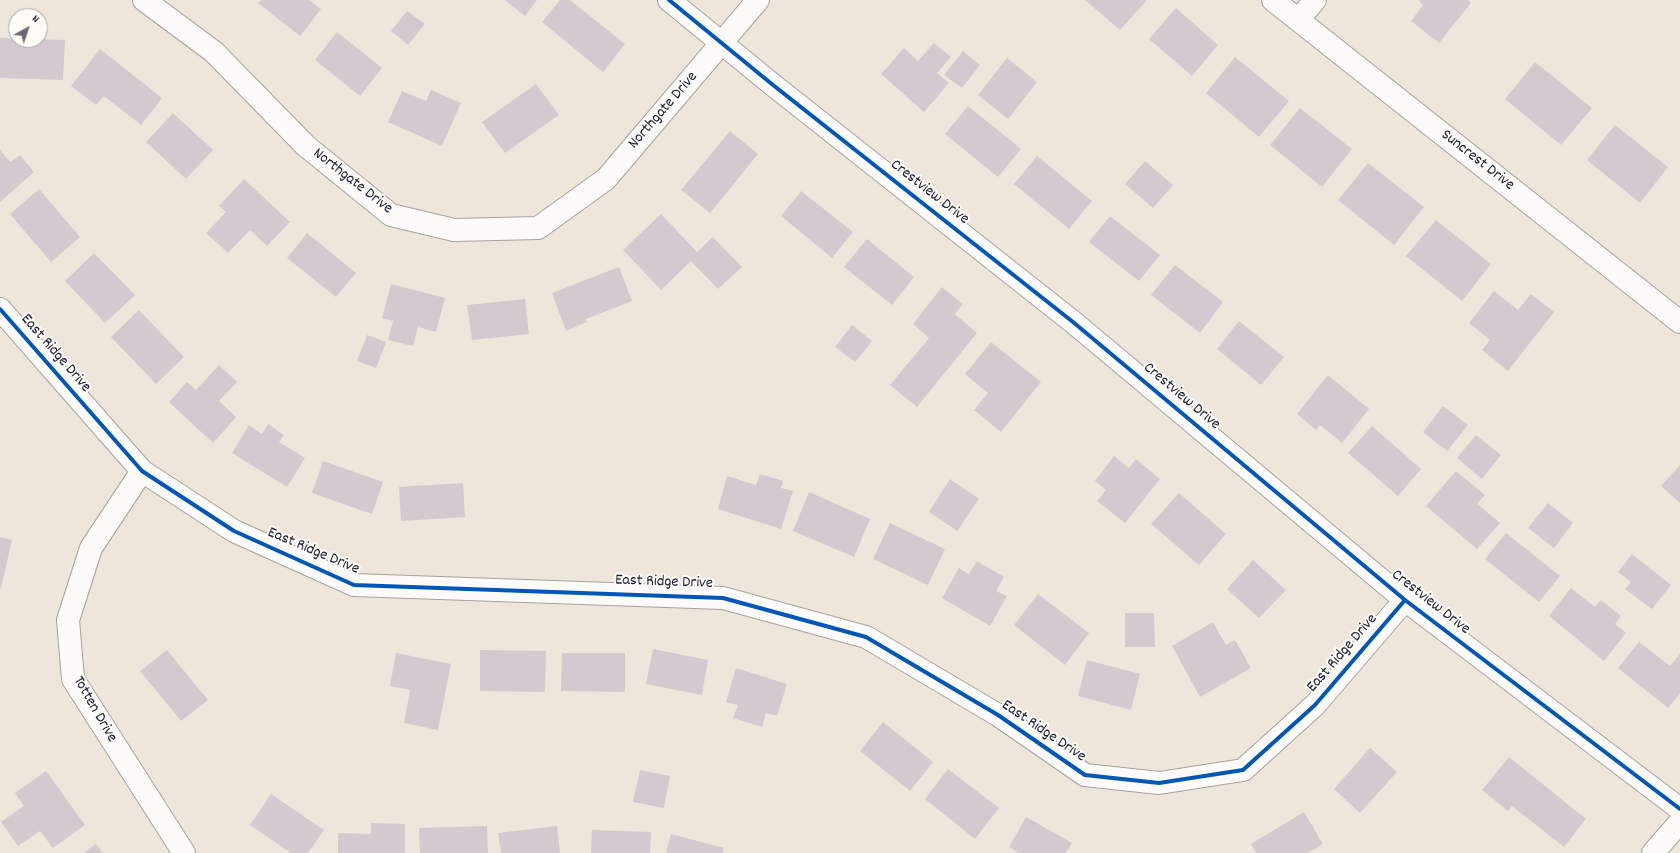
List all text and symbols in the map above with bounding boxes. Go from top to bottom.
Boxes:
north arrow [8,8,48,48]
text: N [28,12,42,27]
street label: Northgate Drive [625,68,703,154]
street label: Suncrest Drive [1436,126,1518,196]
street label: Northgate Drive [308,145,396,219]
street label: Crestview Drive [886,156,972,230]
street label: East Ridge Drive [16,311,94,397]
street label: Crestview Drive [1138,359,1224,435]
street label: East Ridge Drive [264,524,362,580]
street label: Crestview Drive [1387,566,1473,640]
street label: East Ridge Drive [615,572,713,594]
street label: East Ridge Drive [1304,611,1382,697]
street label: Totten Drive [67,674,121,746]
street label: East Ridge Drive [997,697,1089,767]

